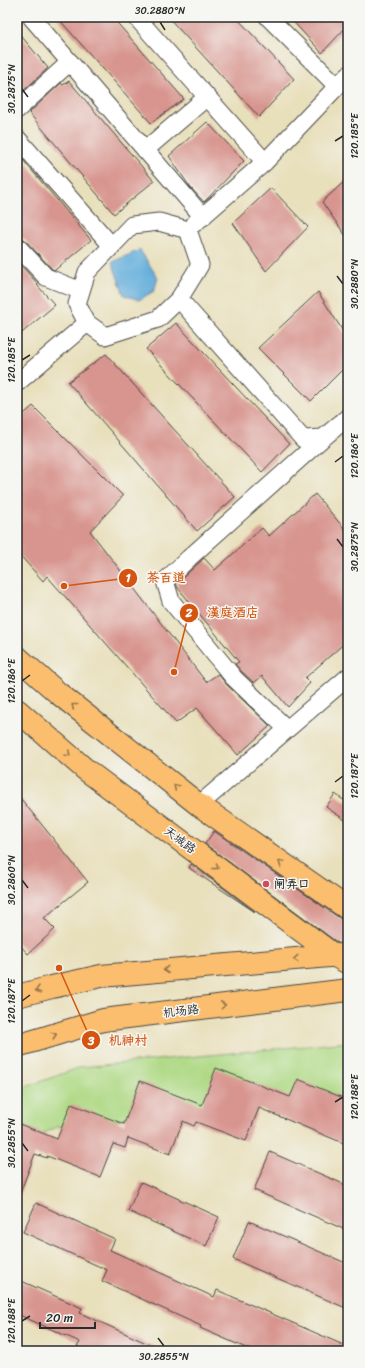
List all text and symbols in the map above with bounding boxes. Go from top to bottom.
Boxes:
text: 30.2880°N [135,2,185,20]
text: 30.2875°N [3,64,21,114]
text: 120.185°E [346,112,364,159]
text: 30.2880°N [346,259,364,309]
text: 120.185°E [3,336,21,383]
text: 120.186°E [346,432,364,479]
text: 30.2875°N [346,522,364,572]
callout: 茶百道 [118,565,193,590]
text: 茶百道 [146,566,186,589]
text: 1 [125,567,131,589]
callout: 漢庭酒店 [179,600,267,625]
text: 漢庭酒店 [207,601,259,624]
text: 2 [185,602,193,624]
text: 120.186°E [3,657,21,704]
one-way arrow [72,704,79,711]
one-way arrow [63,750,70,757]
text: 120.187°E [346,752,364,799]
one-way arrow [174,785,181,792]
street label: 天城路 [159,820,201,860]
text: 30.2860°N [3,855,21,905]
one-way arrow [279,861,286,868]
one-way arrow [211,862,218,869]
place label: 闸弄口 [274,873,310,895]
marker: 闸弄口 [261,879,271,889]
one-way arrow [293,954,299,963]
one-way arrow [163,966,169,975]
text: 120.187°E [3,977,21,1024]
one-way arrow [35,986,42,994]
street label: 机场路 [162,998,200,1024]
one-way arrow [220,1001,226,1010]
callout: 机神村 [81,1028,156,1053]
text: 机神村 [108,1029,148,1052]
text: 3 [87,1030,95,1052]
one-way arrow [51,1031,58,1040]
text: 120.188°E [346,1073,364,1120]
text: 30.2855°N [3,1118,21,1168]
text: 120.188°E [3,1297,21,1344]
scale bar [40,1304,95,1330]
text: 20 m [46,1307,73,1329]
text: 30.2855°N [139,1348,189,1366]

